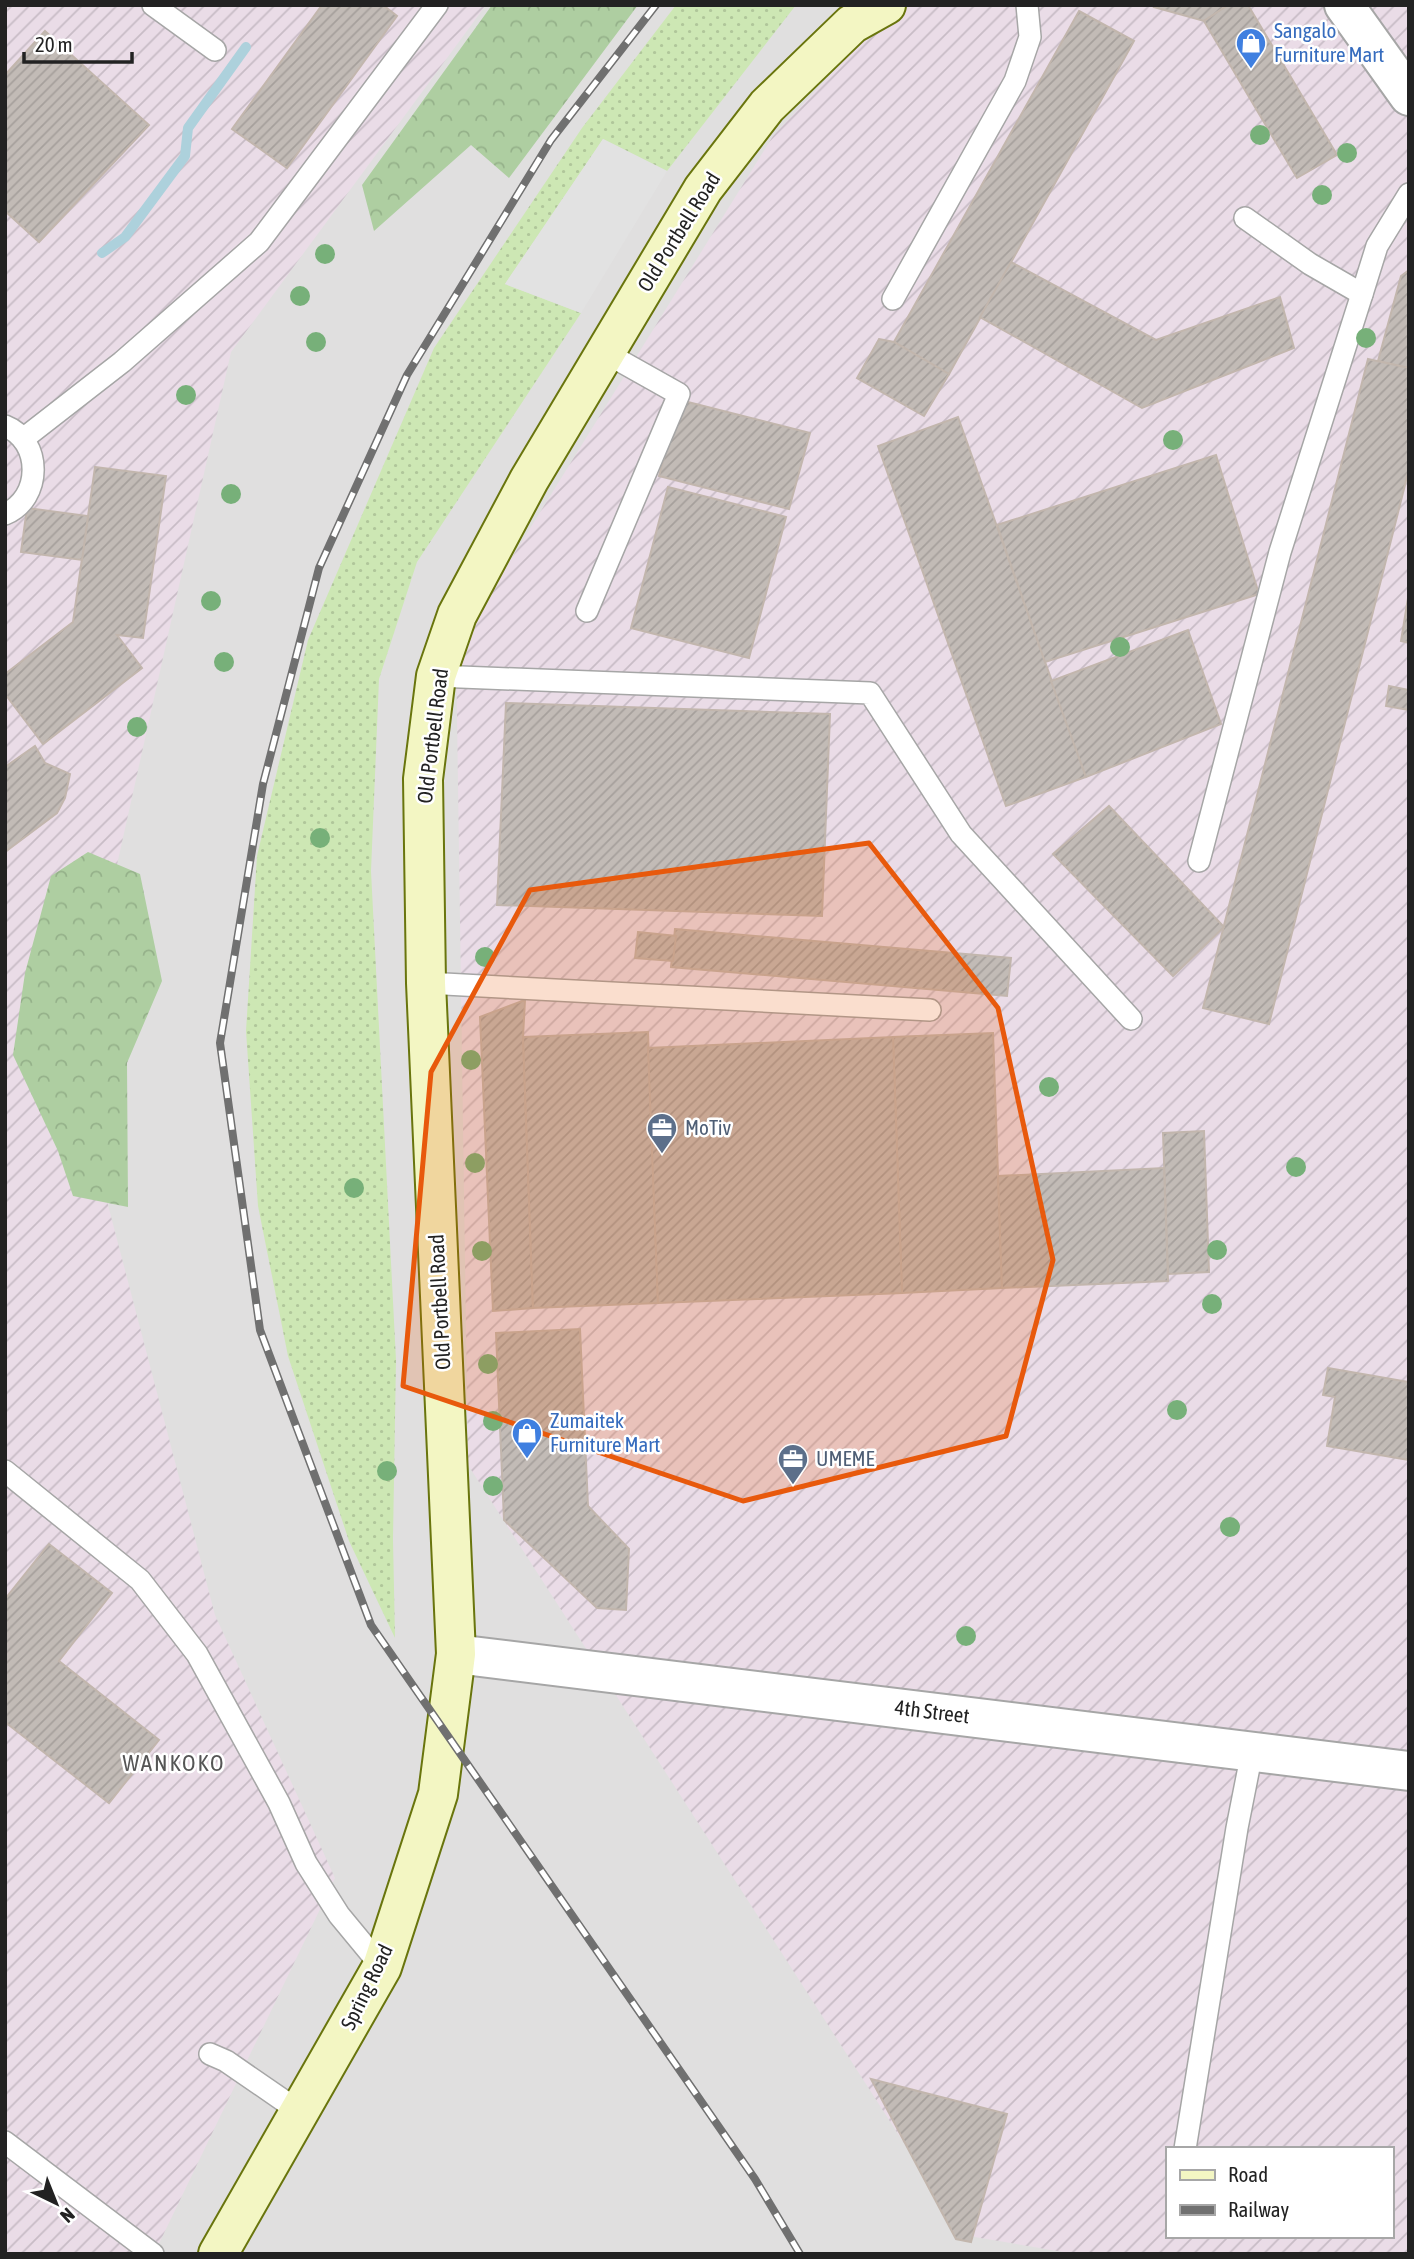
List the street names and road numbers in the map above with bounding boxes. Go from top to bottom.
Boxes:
street label: Old Portbell Road [632,167,724,296]
street label: Old Portbell Road [412,667,452,805]
street label: Old Portbell Road [423,1234,455,1371]
street label: 4th Street [893,1695,971,1727]
street label: Spring Road [335,1940,397,2033]

